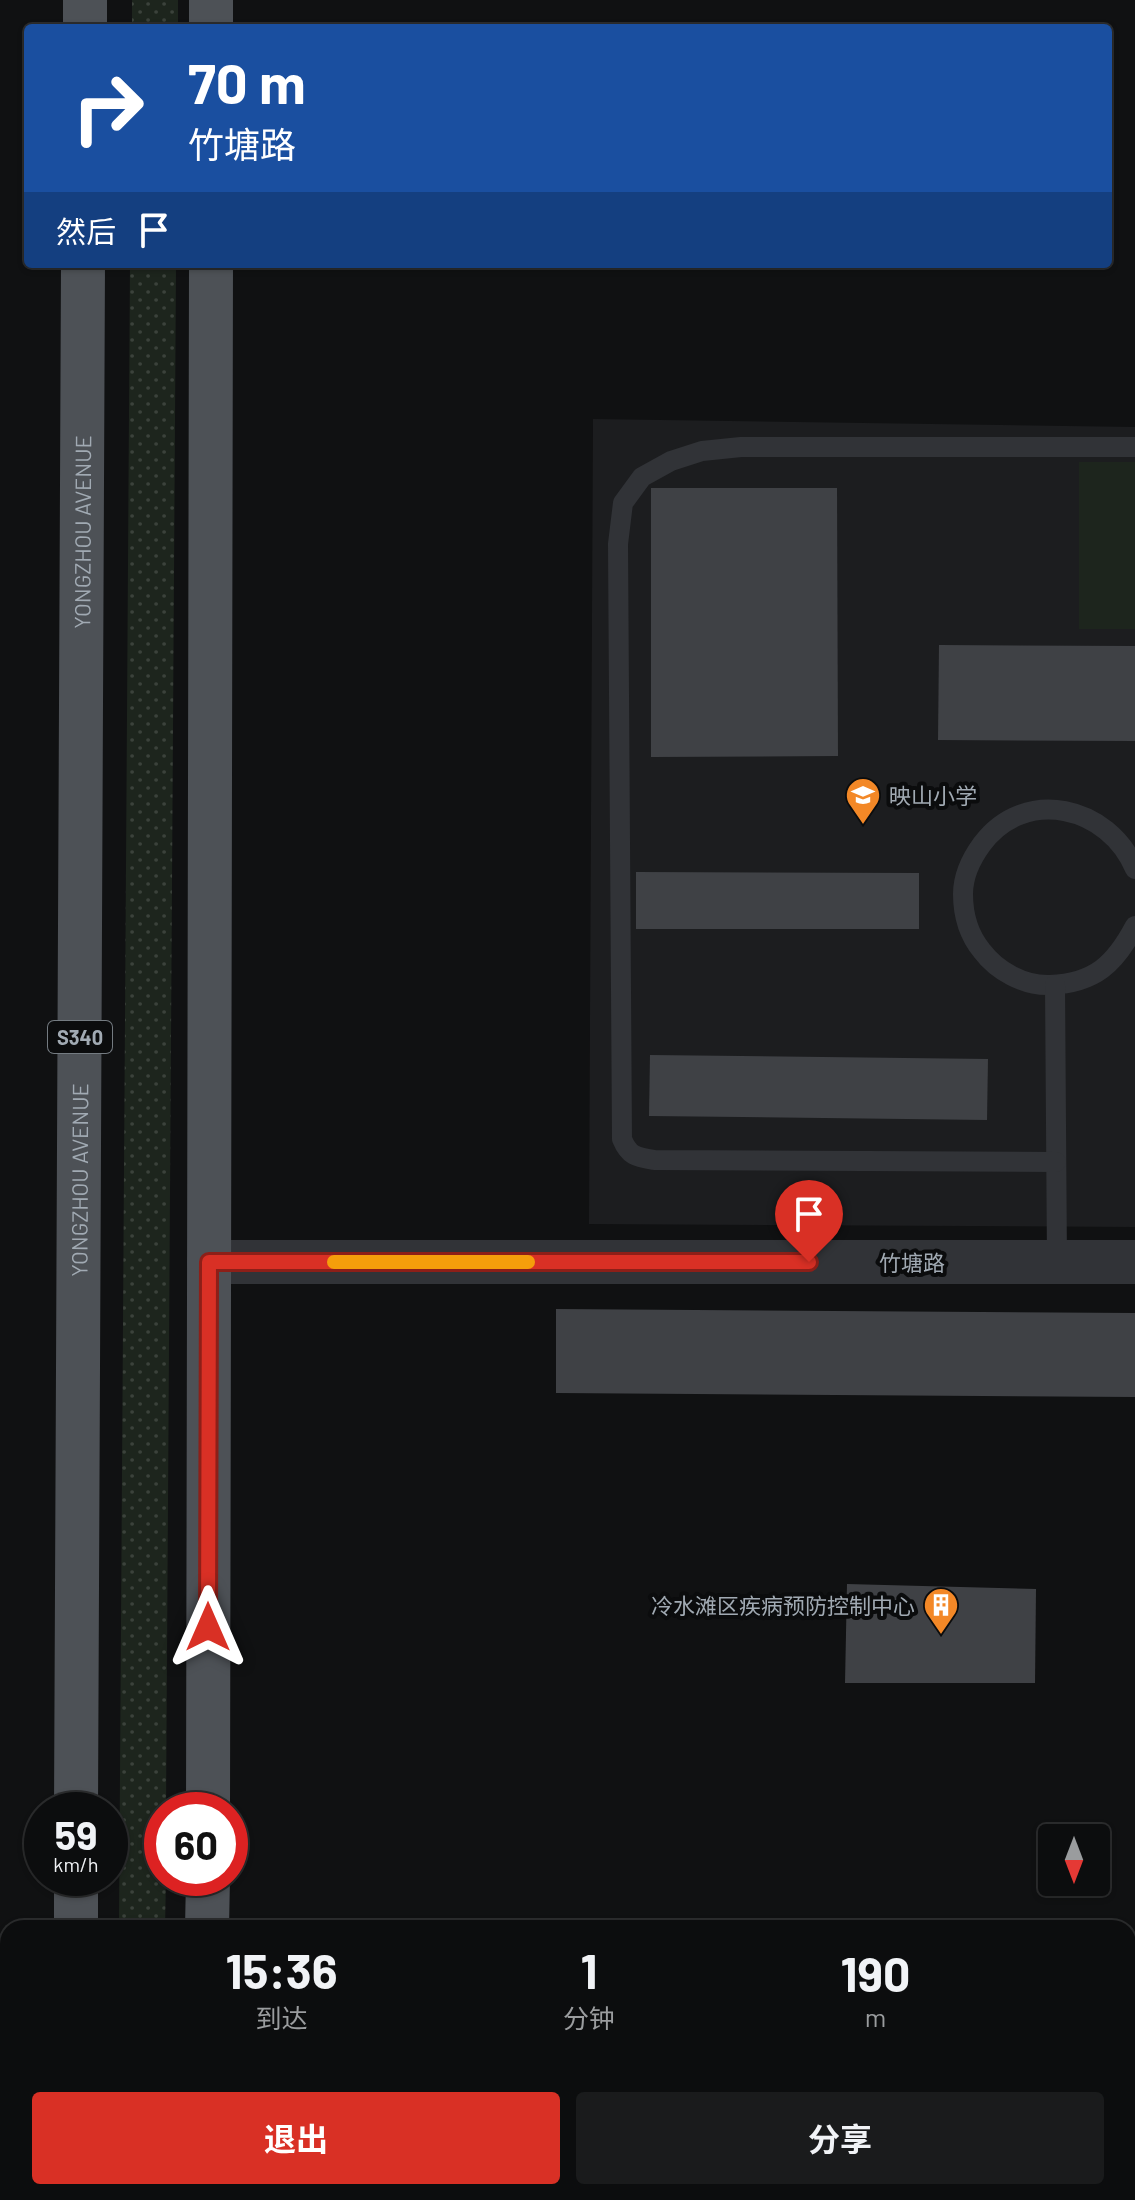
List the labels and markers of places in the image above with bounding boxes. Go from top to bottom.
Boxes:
school or university icon: 映山小学 [844,776,882,826]
place label: 映山小学 [889,782,977,808]
pin [775,1180,843,1262]
building icon: 冷水滩区疾病预防控制中心 [922,1586,960,1636]
place label: 冷水滩区疾病预防控制中心 [651,1592,915,1618]

